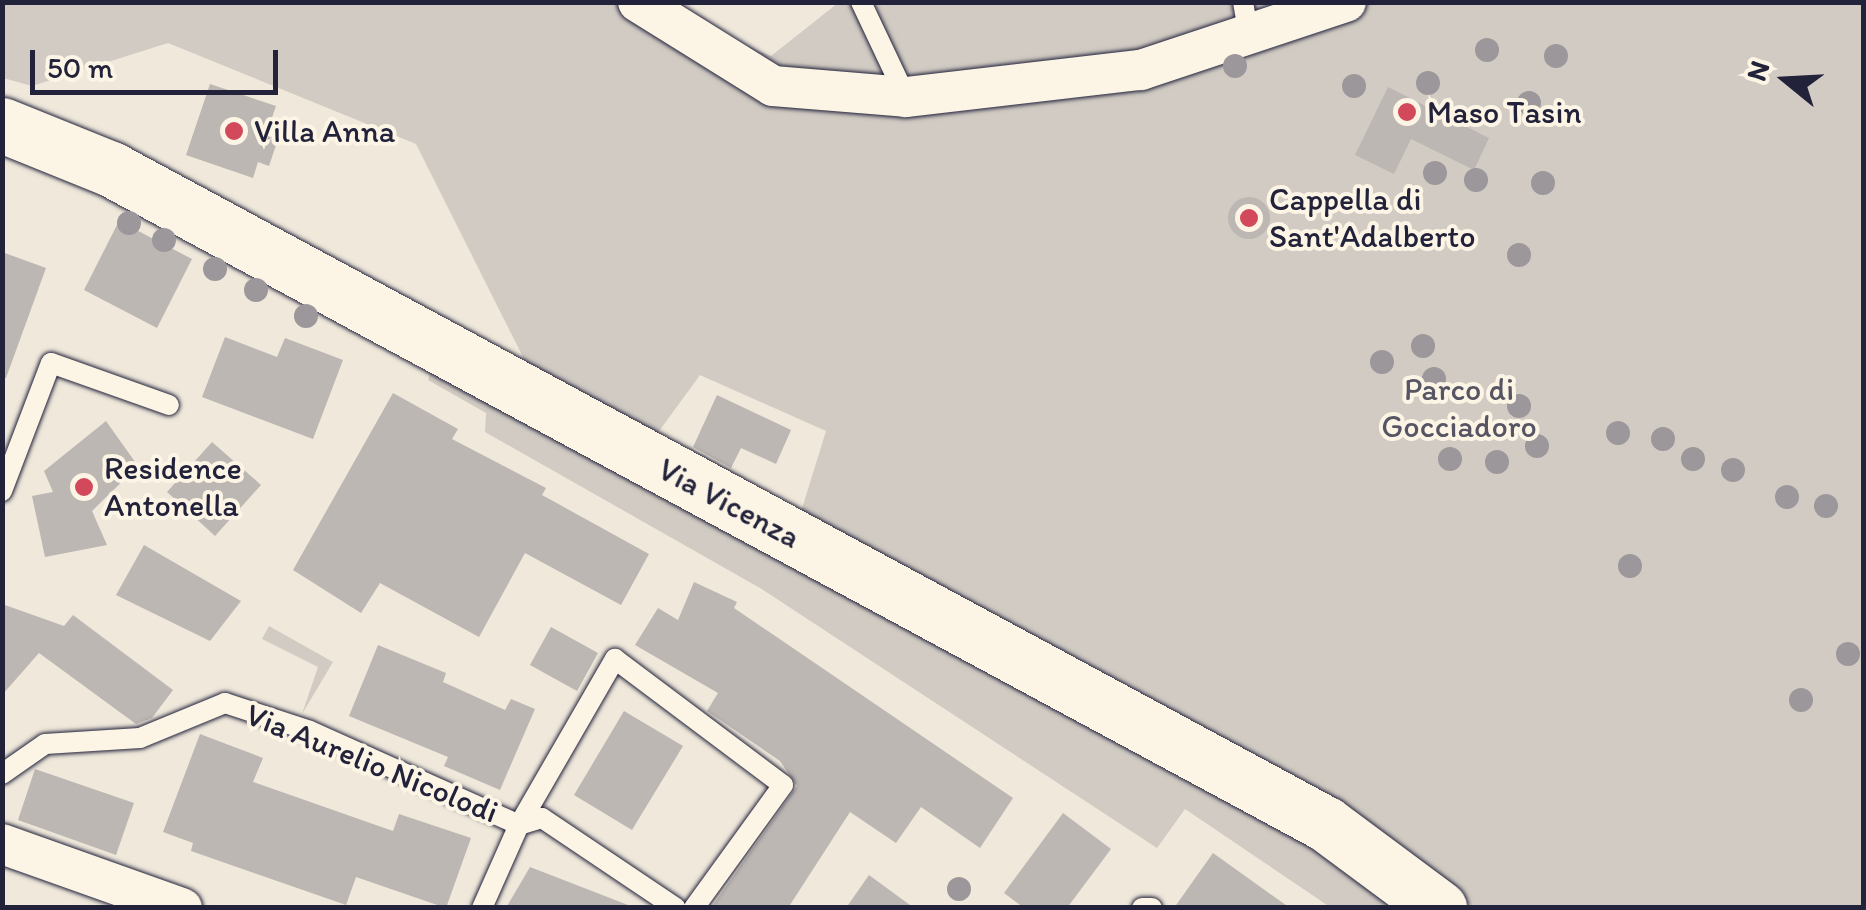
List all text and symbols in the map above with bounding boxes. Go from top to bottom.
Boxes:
scale bar [35,30,282,92]
north arrow [1736,30,1836,130]
text: 50 m [47,49,113,86]
text: N [1738,56,1777,85]
place label: Maso Tasin [1427,93,1577,131]
marker: Maso Tasin [1396,101,1418,123]
place label: Villa Anna [254,112,394,150]
marker: Villa Anna [223,120,245,142]
place label: Cappella di Sant'Adalberto [1269,181,1476,256]
marker: Cappella di Sant'Adalberto [1238,207,1260,229]
park label: Parco di Gocciadoro [1381,371,1537,446]
street label: Via Vicenza [651,449,807,557]
place label: Residence Antonella [104,450,242,525]
marker: Residence Antonella [73,476,95,498]
street label: Via Aurelio Nicolodi [240,695,504,831]

